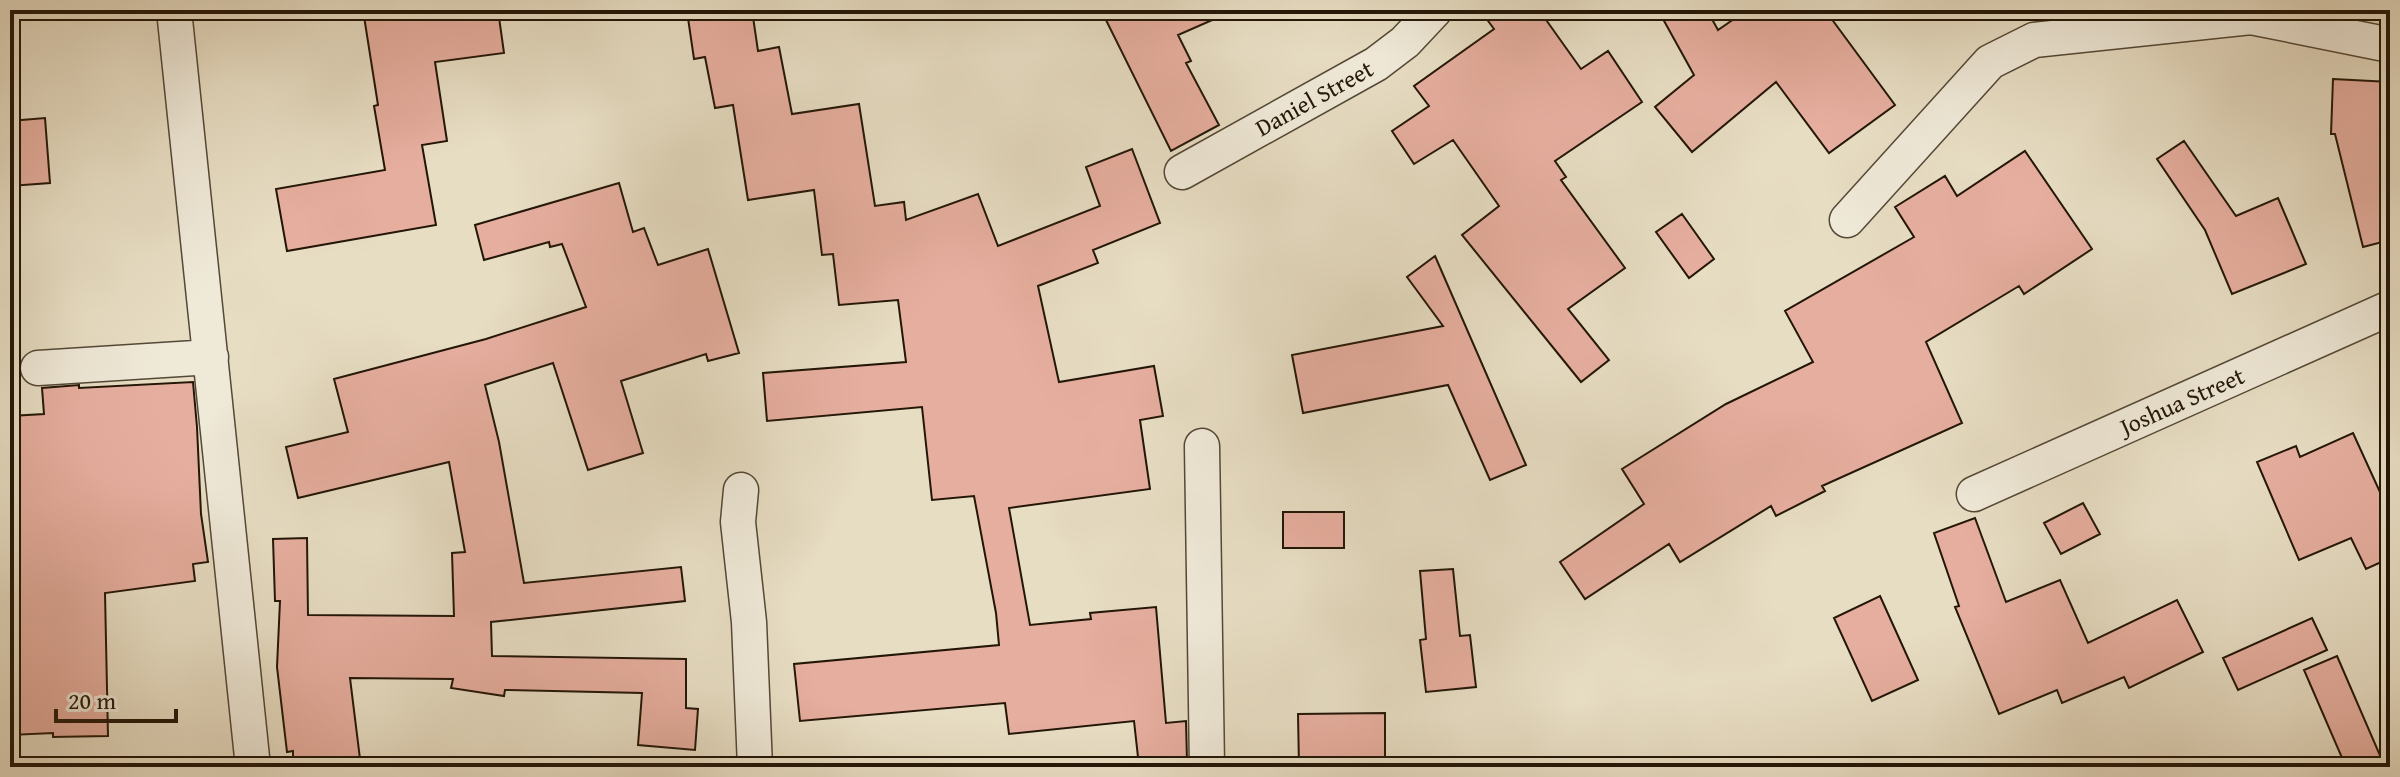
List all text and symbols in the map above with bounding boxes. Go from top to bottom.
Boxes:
street label: Daniel Street [1249,51,1380,145]
street label: Joshua Street [2111,358,2250,445]
scale bar [56,673,176,723]
text: 20 m [68,683,116,718]

